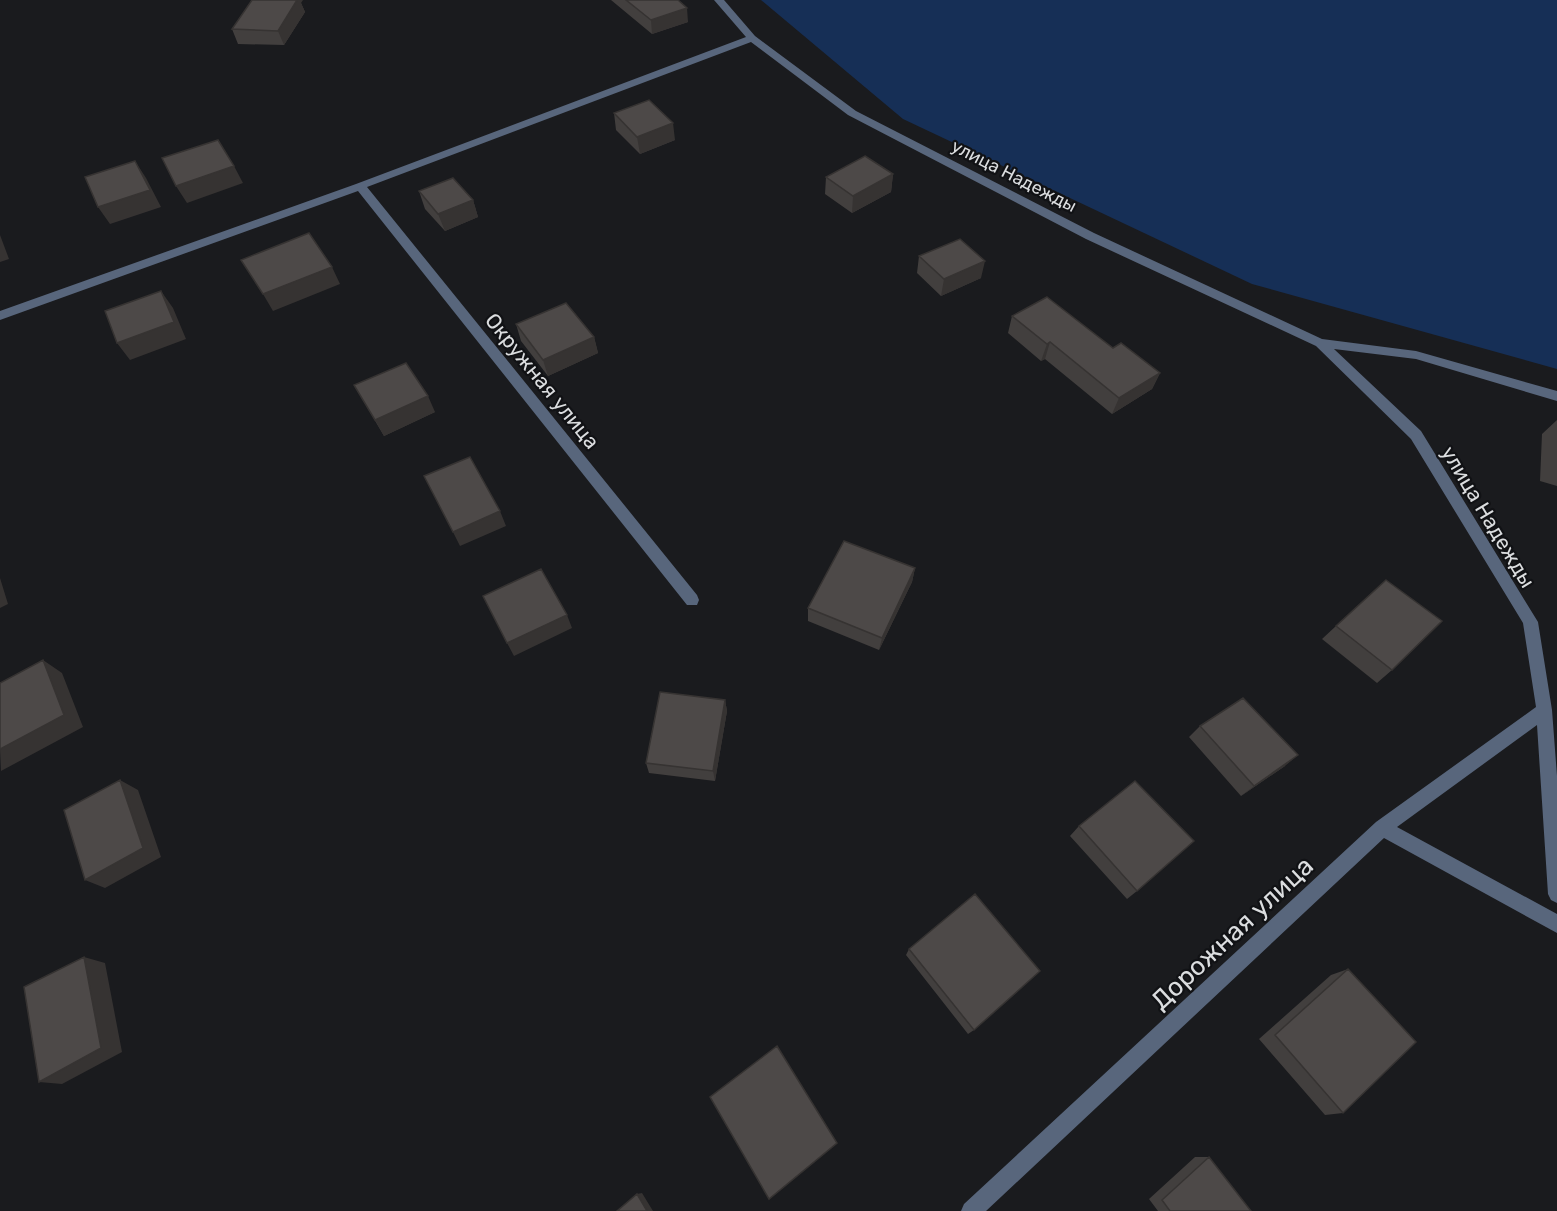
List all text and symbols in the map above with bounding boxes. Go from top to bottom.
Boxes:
street label: улица Надежды [948,135,1080,217]
street label: Окружная улица [480,308,605,454]
street label: улица Надежды [1436,441,1541,592]
street label: Дорожная улица [1145,850,1320,1016]

